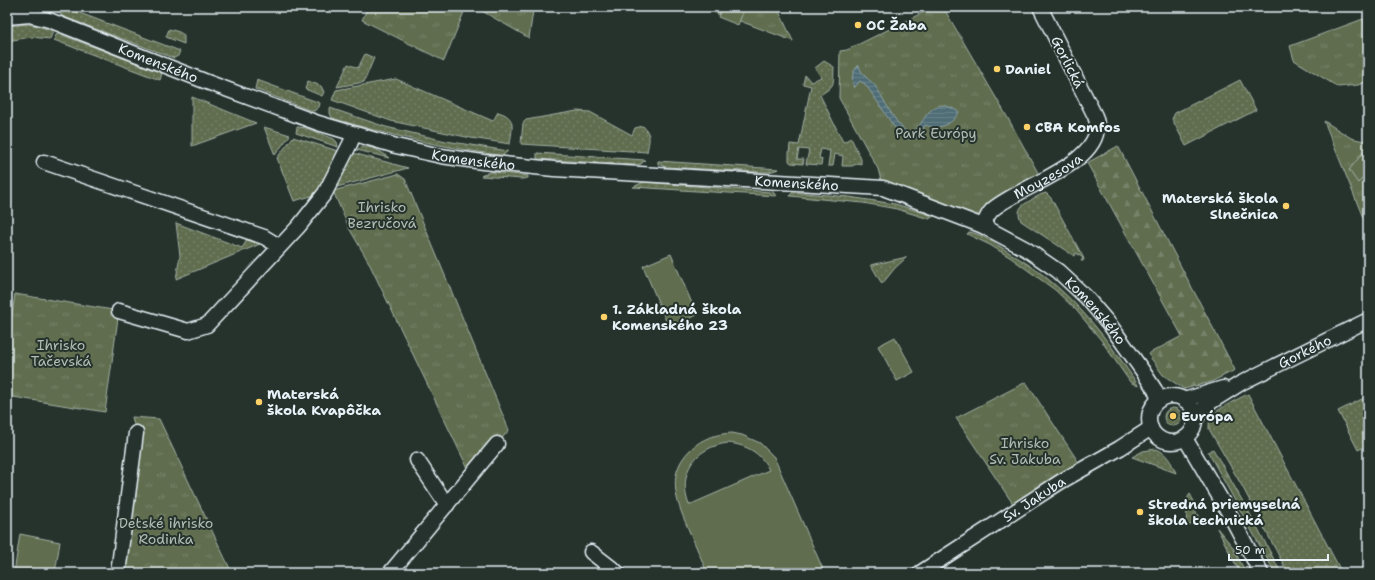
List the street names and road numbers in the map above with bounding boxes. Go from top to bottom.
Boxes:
street label: Gorlická [1047,33,1089,91]
street label: Komenského [116,39,201,87]
street label: Komenského [430,145,516,174]
street label: Moyzesova [1011,149,1086,203]
street label: Komenského [754,172,839,194]
street label: Komenského [1061,273,1130,348]
street label: Gorkého [1275,331,1334,372]
street label: Sv. Jakuba [999,472,1069,526]

